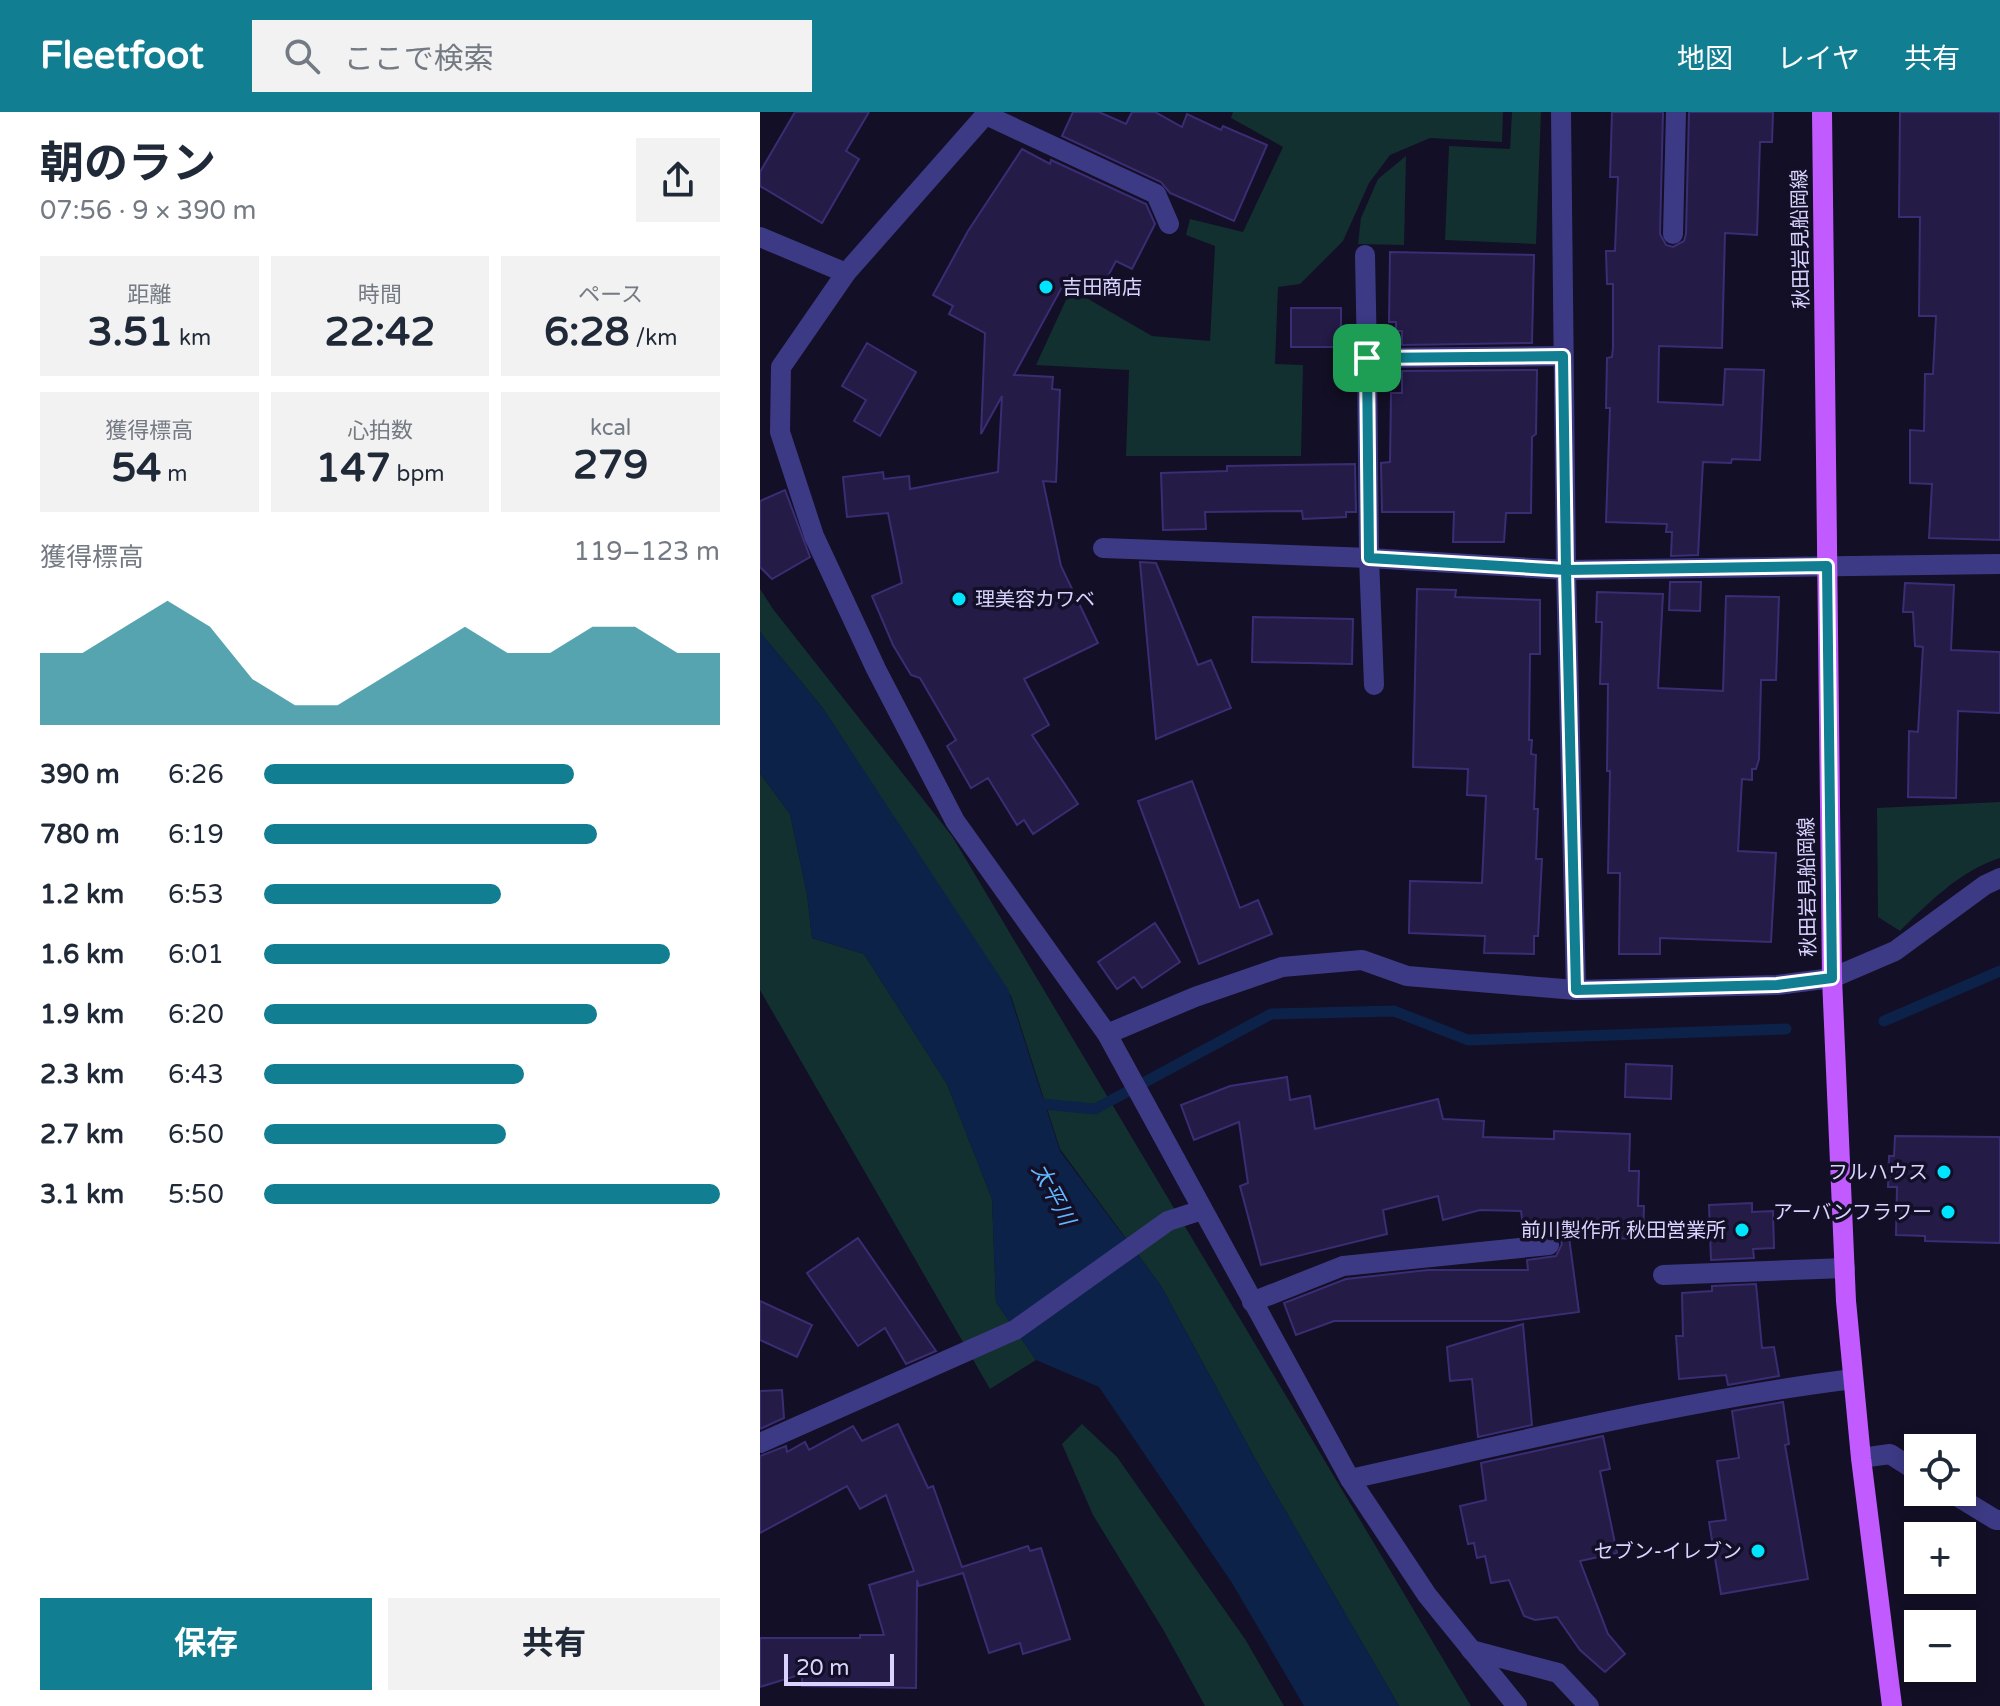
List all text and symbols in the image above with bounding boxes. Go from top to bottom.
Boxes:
search box [252,20,812,92]
text: Fleetfoot [40,33,204,79]
icon: search [280,34,324,78]
text: ここで検索 [344,41,494,78]
text: 地図 [1677,42,1733,76]
text: レイヤ [1777,42,1860,76]
text: 共有 [1904,42,1960,76]
text: 朝のラン [40,138,216,191]
button: share [636,138,720,222]
street label: 秋田岩見船岡線 [1788,169,1814,309]
text: 07:56 · 9 × 390 m [40,195,256,226]
place label: 吉田商店 [1062,276,1142,300]
marker: 吉田商店 [1037,278,1055,296]
text: 距離 [127,282,171,308]
text: 時間 [358,282,402,308]
text: ペース [578,282,643,308]
text: 3.51 [87,308,173,356]
text: 22:42 [325,308,435,356]
text: 6:28 [544,308,630,356]
pin [1333,324,1401,392]
text: km [173,325,211,351]
text: /km [630,325,677,351]
icon: arrive [1345,336,1389,380]
text: kcal [590,415,631,441]
text: 獲得標高 [105,418,193,444]
text: 心拍数 [347,418,413,444]
text: 279 [573,441,648,489]
text: 54 [111,444,161,492]
text: 147 [315,444,391,492]
text: m [161,461,187,487]
text: bpm [391,461,445,487]
text: 119–123 m [574,536,720,567]
text: 獲得標高 [40,542,144,573]
place label: 理美容カワベ [975,588,1095,612]
marker: 理美容カワベ [950,590,968,608]
text: 390 m [40,759,120,790]
text: 6:26 [168,759,224,790]
street label: 秋田岩見船岡線 [1795,817,1821,957]
text: 780 m [40,819,120,850]
text: 6:19 [168,819,224,850]
text: 1.2 km [40,879,124,910]
text: 6:53 [168,879,224,910]
text: 1.6 km [40,939,124,970]
text: 6:01 [168,939,224,970]
text: 1.9 km [40,999,124,1030]
text: 6:20 [168,999,224,1030]
text: 2.3 km [40,1059,124,1090]
text: 6:43 [168,1059,224,1090]
text: 2.7 km [40,1119,124,1150]
text: 6:50 [168,1119,224,1150]
water label: 太平川 [1026,1159,1081,1231]
place label: フルハウス [1828,1161,1928,1185]
marker: フルハウス [1935,1163,1953,1181]
text: 3.1 km [40,1179,124,1210]
text: 5:50 [168,1179,224,1210]
place label: アーバンフラワー [1773,1201,1932,1225]
marker: アーバンフラワー [1939,1203,1957,1221]
place label: 前川製作所 秋田営業所 [1521,1219,1726,1243]
marker: 前川製作所 秋田営業所 [1733,1221,1751,1239]
map controls [1904,1434,1976,1682]
button: locate [1904,1434,1976,1506]
button: + [1904,1522,1976,1594]
place label: セブン-イレブン [1594,1540,1742,1564]
marker: セブン-イレブン [1749,1542,1767,1560]
button: 保存 [40,1598,372,1690]
button: 共有 [388,1598,720,1690]
button: − [1904,1610,1976,1682]
scale bar [784,1650,894,1686]
text: 20 m [796,1655,850,1681]

